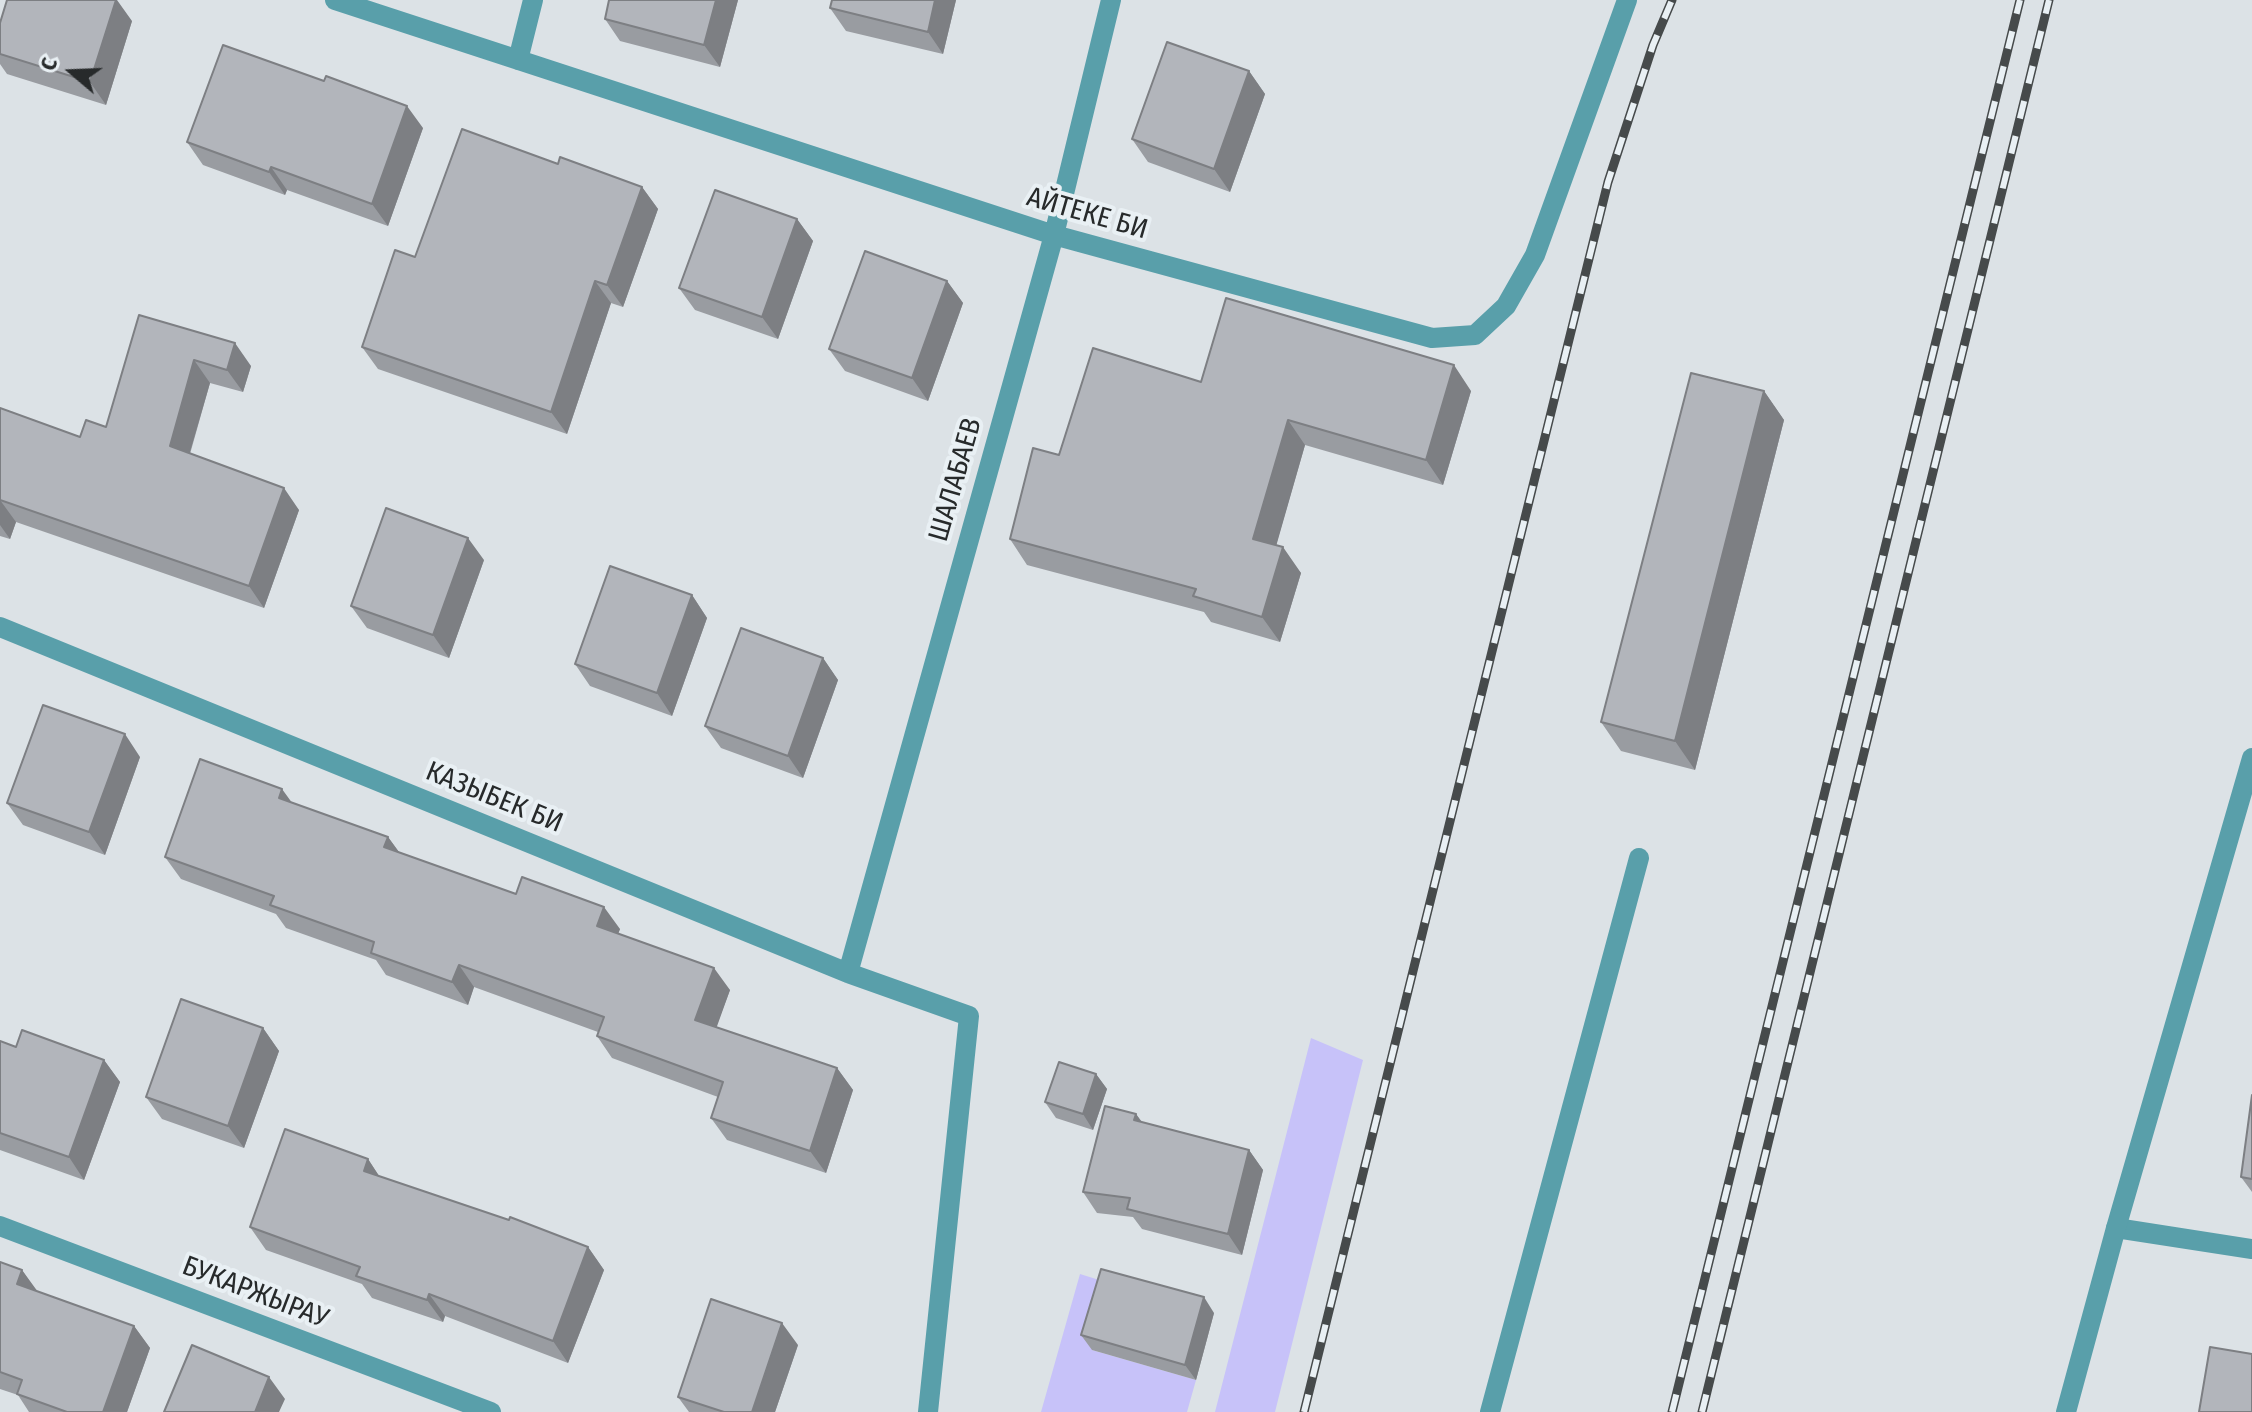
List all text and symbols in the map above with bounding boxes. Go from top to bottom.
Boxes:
north arrow [32,32,112,112]
text: С [34,54,63,74]
street label: АЙТЕКЕ БИ [1023,181,1151,247]
street label: ШАЛАБАЕВ [922,415,990,545]
street label: КАЗЫБЕК БИ [421,755,567,841]
street label: БУКАРЖЫРАУ [177,1250,333,1336]

